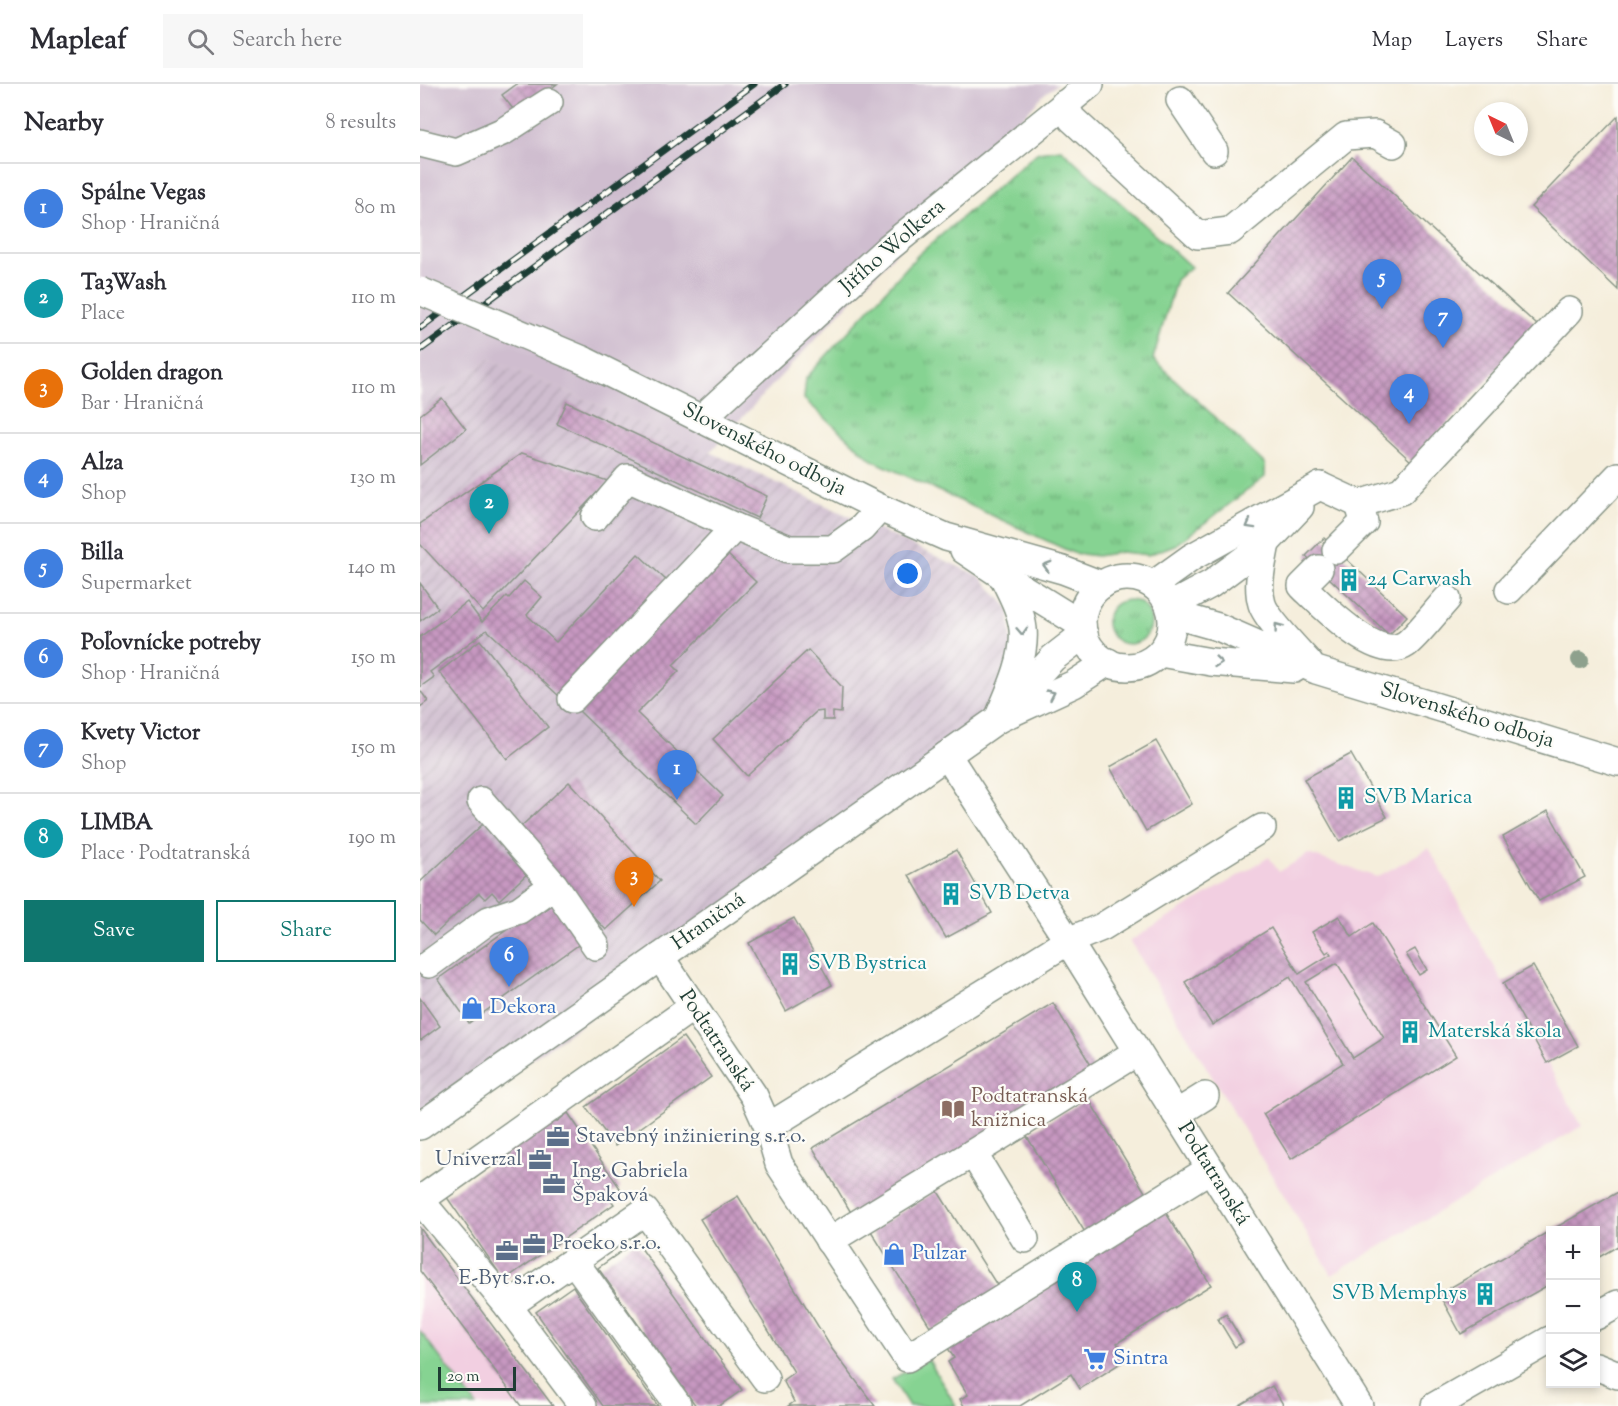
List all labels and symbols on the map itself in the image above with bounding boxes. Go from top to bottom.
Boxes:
north arrow [1474,102,1528,156]
street label: Jiřího Wolkera [833,193,953,302]
pin: 5 [1362,260,1402,309]
pin: 7 [1424,298,1462,348]
pin: 4 [1390,374,1428,424]
street label: Slovenského odboja [677,396,852,504]
pin: 2 [470,484,508,534]
one-way arrow [1246,518,1256,529]
your location [893,559,922,588]
one-way arrow [1042,561,1052,573]
place label: 24 Carwash [1367,565,1472,595]
building icon: 24 Carwash [1336,567,1362,593]
one-way arrow [1274,622,1285,633]
one-way arrow [1015,627,1028,636]
one-way arrow [1213,655,1222,668]
street label: Slovenského odboja [1376,675,1558,757]
one-way arrow [1045,689,1056,701]
pin: 1 [658,750,696,800]
place label: SVB Marica [1364,783,1473,813]
building icon: SVB Marica [1333,785,1359,811]
pin: 3 [614,858,654,907]
place label: SVB Detva [969,879,1070,909]
building icon: SVB Detva [938,881,964,907]
street label: Hraničná [666,885,752,958]
pin: 6 [490,938,529,987]
place label: SVB Bystrica [808,949,927,979]
building icon: SVB Bystrica [777,951,803,977]
street label: Podtatranská [671,984,761,1098]
place label: Dekora [490,993,557,1023]
shop icon: Dekora [459,995,485,1021]
place label: Materská škola [1428,1017,1562,1047]
building icon: Materská škola [1397,1019,1423,1045]
place label: Podtatranská knižnica [971,1082,1089,1136]
library icon: Podtatranská knižnica [940,1096,966,1122]
street label: Podtatranská [1169,1116,1257,1232]
place label: Stavebný inžiniering s.r.o. [576,1122,806,1152]
office icon: Stavebný inžiniering s.r.o. [545,1124,571,1150]
place label: Univerzal [435,1145,522,1175]
office icon: Univerzal [527,1147,553,1173]
place label: Ing. Gabriela Špaková [572,1157,689,1211]
office icon: Ing. Gabriela Špaková [541,1171,567,1197]
place label: Proeko s.r.o. [552,1229,661,1259]
office icon: Proeko s.r.o. [521,1231,547,1257]
office icon: E-Byt s.r.o. [494,1238,520,1264]
place label: Pulzar [912,1239,967,1269]
shop icon: Pulzar [881,1241,907,1267]
pin: 8 [1058,1262,1096,1312]
place label: E-Byt s.r.o. [459,1264,555,1294]
place label: SVB Memphys [1332,1279,1467,1309]
building icon: SVB Memphys [1472,1281,1498,1307]
place label: Sintra [1113,1344,1169,1374]
supermarket icon: Sintra [1082,1346,1108,1372]
scale bar [438,1364,516,1392]

